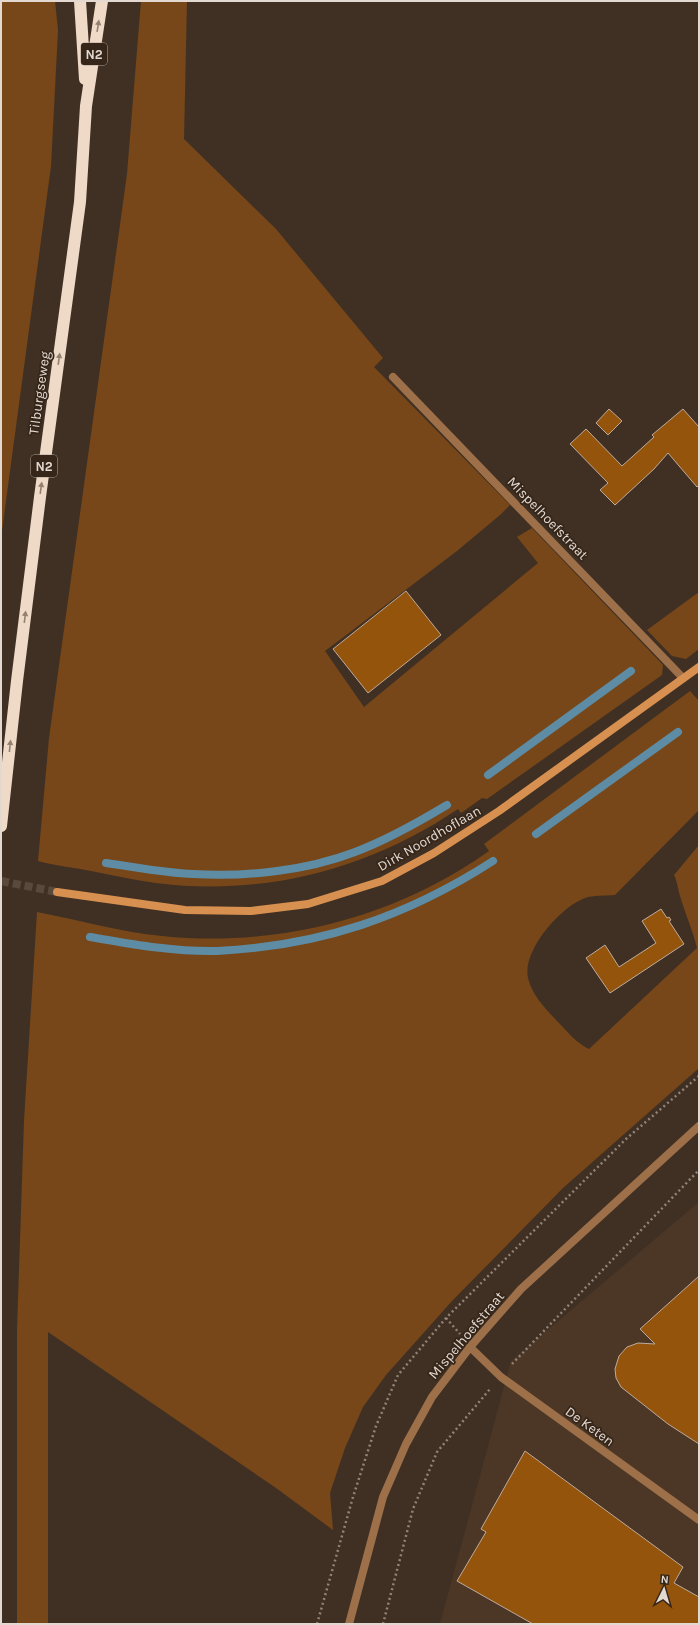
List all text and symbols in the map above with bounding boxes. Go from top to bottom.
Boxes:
one-way arrow [95,20,101,32]
road number: N2 [81,43,107,65]
street label: Tilburgseweg [25,350,54,436]
one-way arrow [56,353,62,365]
road number: N2 [31,455,57,477]
street label: Mispelhoefstraat [504,473,592,563]
one-way arrow [38,482,44,494]
one-way arrow [21,611,28,623]
one-way arrow [6,740,13,752]
street label: Dirk Noordhoflaan [375,802,484,875]
street label: Mispelhoefstraat [425,1288,508,1382]
street label: De Keten [562,1403,618,1450]
north arrow [644,1569,684,1609]
text: N [660,1573,669,1586]

